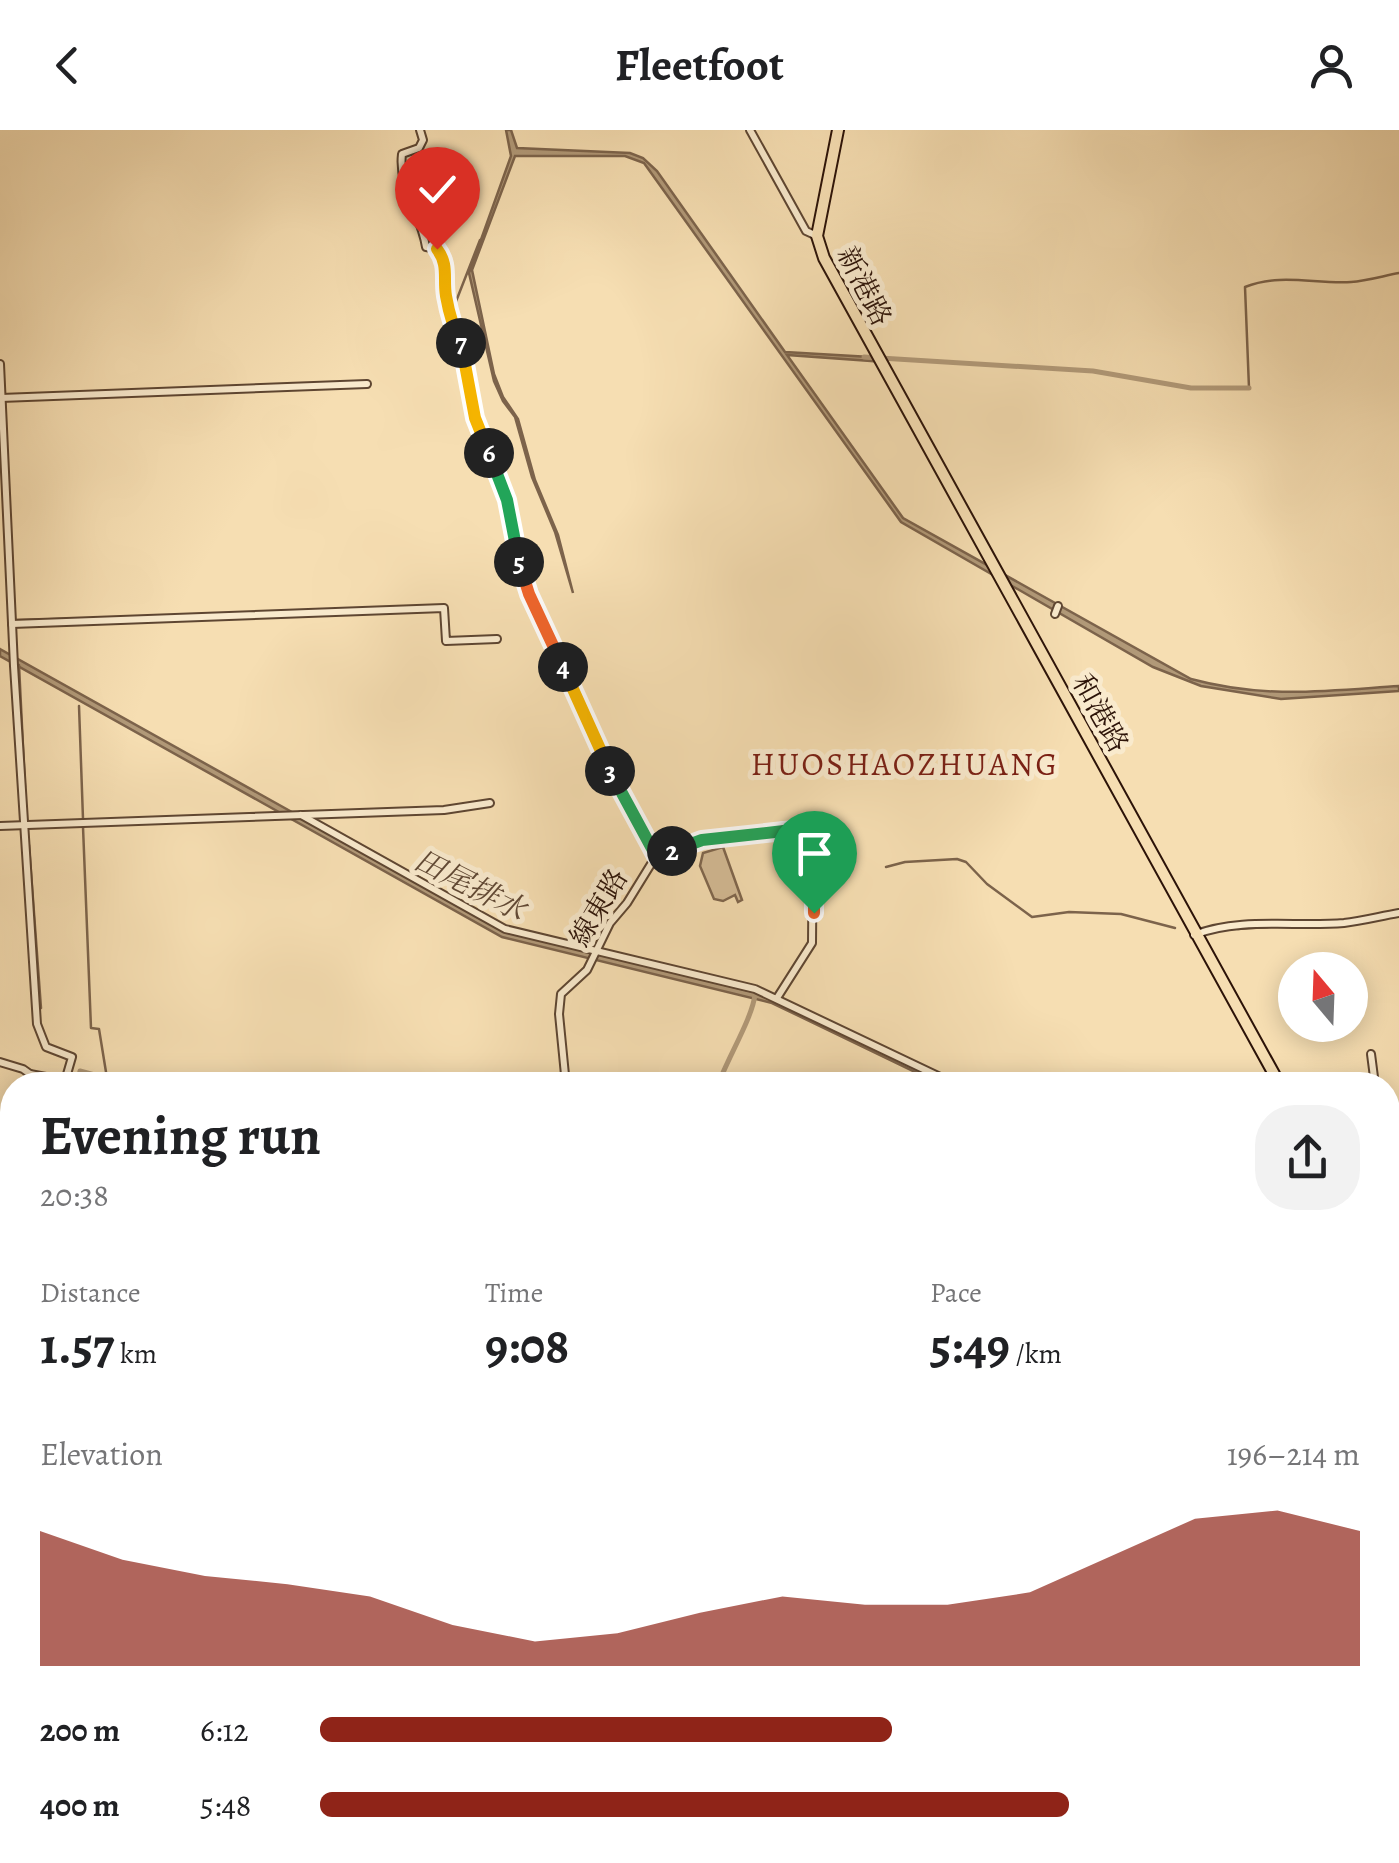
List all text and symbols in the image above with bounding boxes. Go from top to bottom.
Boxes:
text: Fleetfoot [615,34,784,96]
icon: back [40,38,95,93]
icon: person [1304,38,1359,93]
pin [395,147,480,250]
icon: check [410,162,465,217]
street label: 新港路 [828,240,900,333]
pin: 7 [436,318,486,368]
text: 7 [455,324,467,362]
pin: 6 [464,428,514,478]
text: 6 [482,434,496,472]
pin: 5 [494,537,544,587]
text: 5 [513,543,525,581]
pin: 4 [538,642,588,692]
text: 4 [556,648,570,686]
street label: 和港路 [1063,668,1137,759]
district label: HUOSHAOZHUANG [751,742,1059,786]
pin: 3 [585,746,635,796]
text: 3 [604,752,616,790]
pin [772,811,857,914]
pin: 2 [647,826,697,876]
icon: arrive [787,826,842,881]
text: 2 [665,832,679,870]
water label: 田尾排水 [407,840,535,931]
street label: 線東路 [561,862,637,953]
north arrow [1278,952,1368,1042]
map controls [1278,952,1368,1042]
text: Evening run [40,1098,321,1173]
button: share [1255,1105,1360,1210]
text: 20:38 [40,1173,109,1217]
text: Distance [40,1274,140,1312]
text: Time [485,1274,543,1312]
text: Pace [930,1274,982,1312]
text: 1.57 [40,1312,114,1380]
text: 9:08 [485,1312,569,1380]
text: 5:49 [930,1312,1010,1380]
text: km [114,1335,157,1373]
text: /km [1010,1335,1062,1373]
text: Elevation [40,1432,163,1476]
text: 196–214 m [1227,1432,1360,1476]
text: 200 m [40,1708,120,1752]
text: 6:12 [200,1708,249,1752]
text: 400 m [40,1783,120,1827]
text: 5:48 [200,1783,251,1827]

